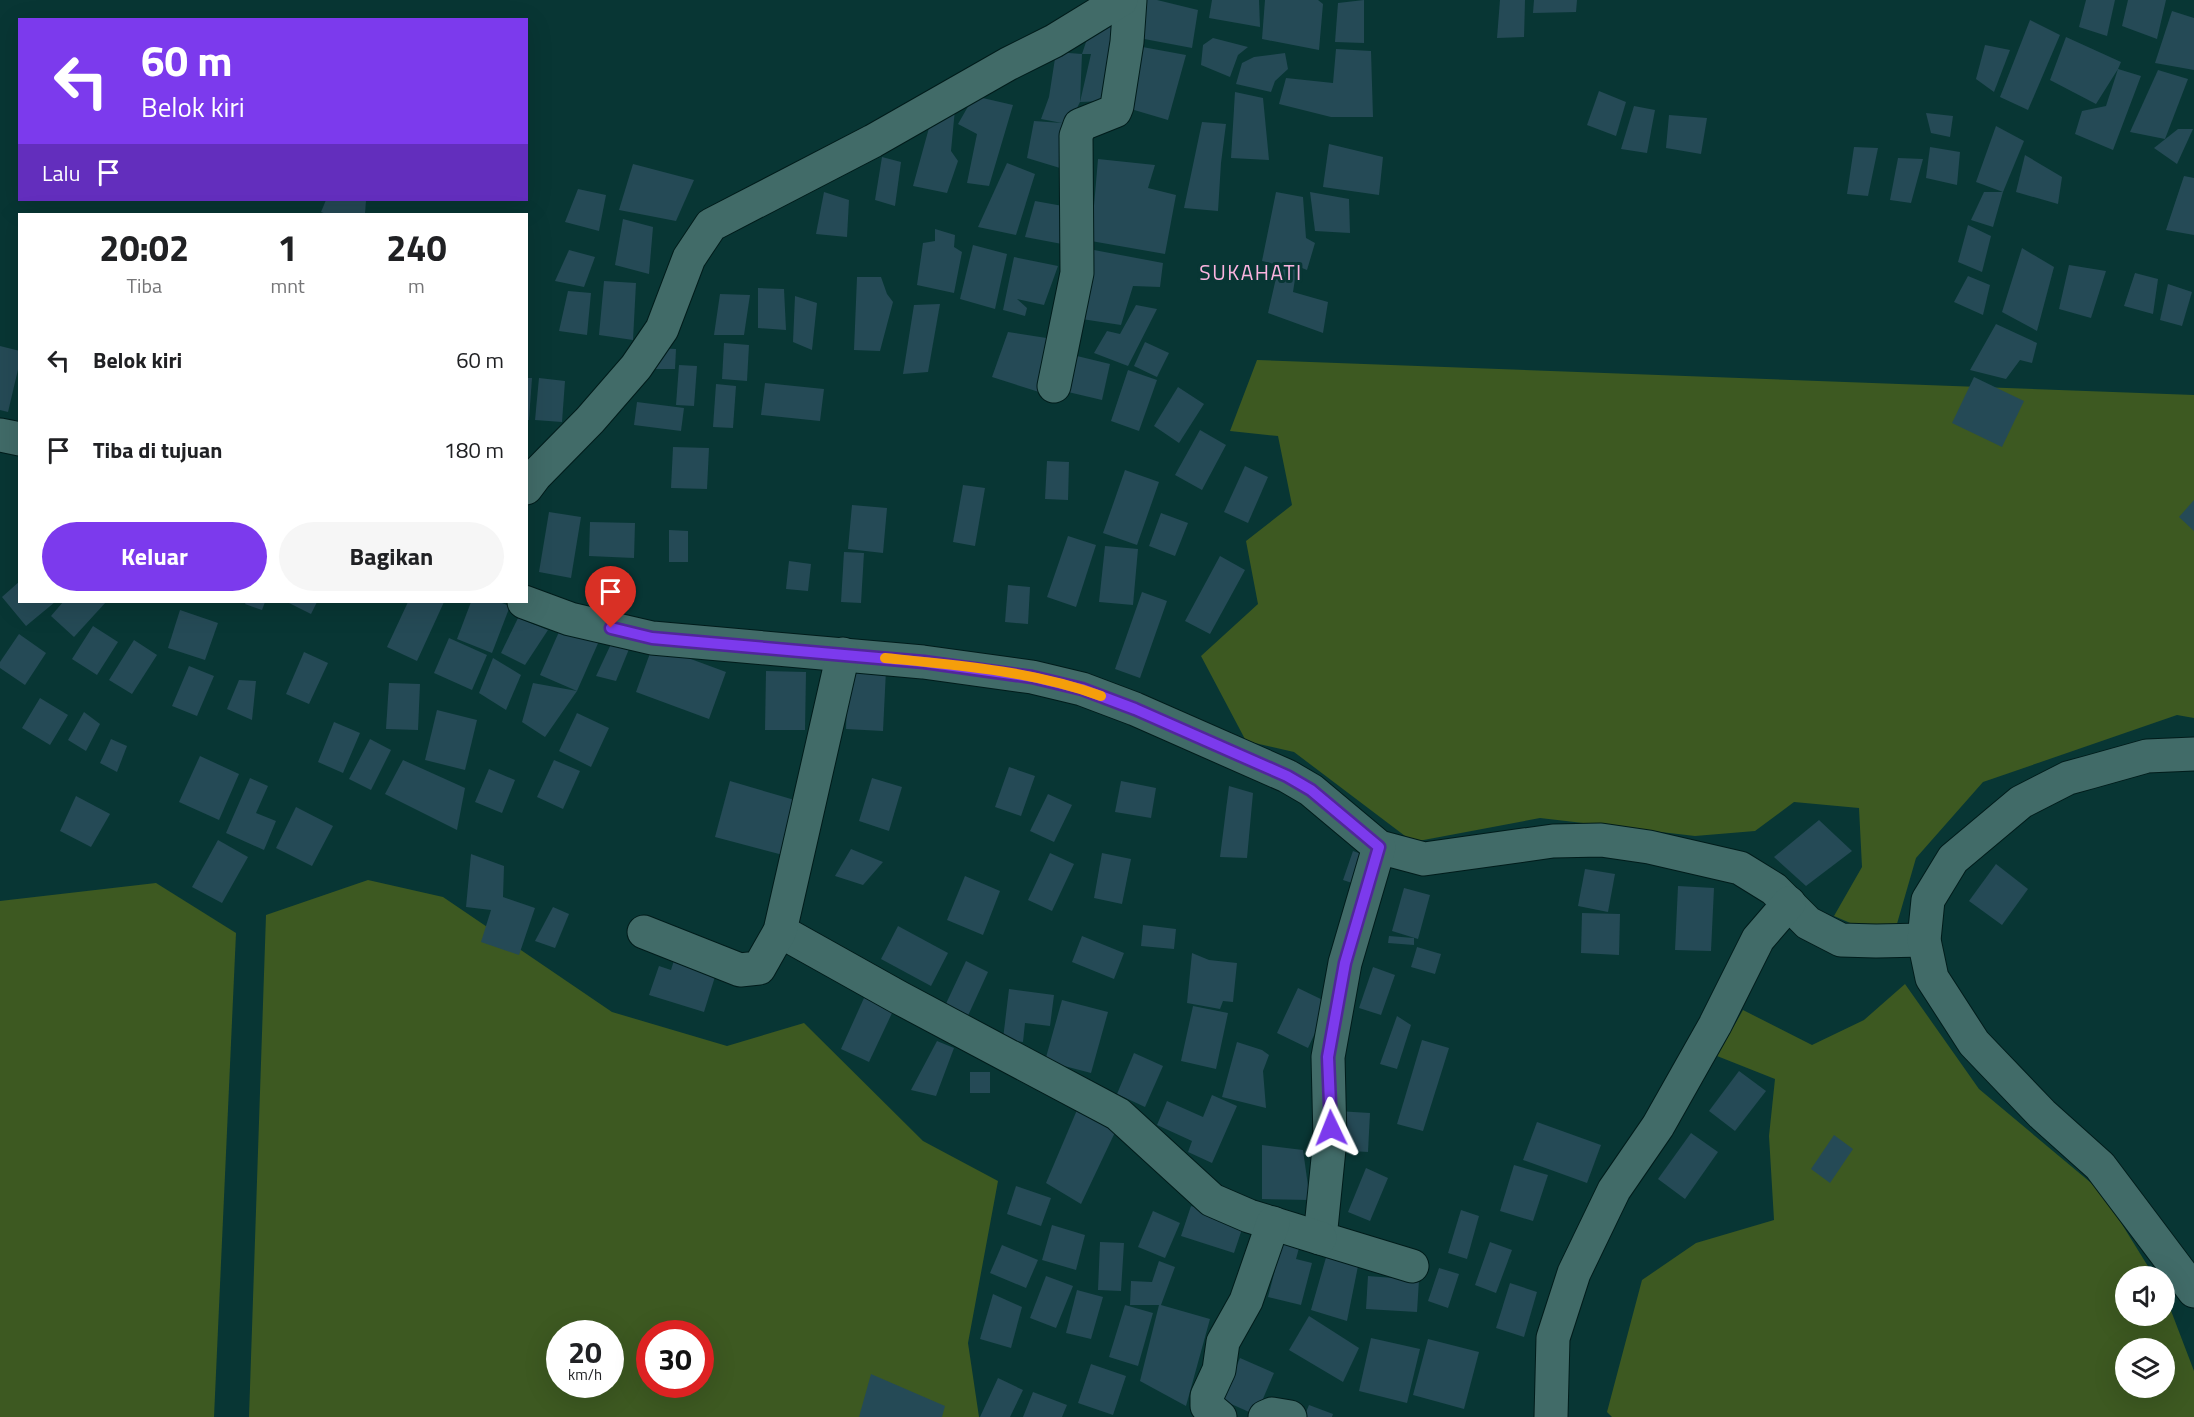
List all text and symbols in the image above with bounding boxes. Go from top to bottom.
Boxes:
text: 60 m [141,28,233,92]
icon: left [42,42,120,120]
text: Belok kiri [141,86,245,127]
text: Lalu [42,156,80,190]
icon: arrive [92,156,125,189]
text: 20:02 [99,220,189,275]
text: 1 [278,220,298,275]
text: 240 [386,220,447,275]
district label: SUKAHATI [1199,256,1303,288]
text: Tiba [127,270,162,301]
text: mnt [270,270,305,301]
text: m [408,270,425,301]
text: Belok kiri [93,343,182,377]
text: 60 m [456,343,504,377]
icon: left [42,344,75,377]
text: Tiba di tujuan [93,433,222,467]
text: 180 m [444,433,504,467]
icon: arrive [42,434,75,467]
button: Keluar [42,522,267,591]
button: Bagikan [279,522,504,591]
pin [585,566,636,628]
icon: arrive [594,575,627,608]
position arrow [1299,1096,1363,1160]
map controls [2115,1266,2175,1398]
button: sound [2115,1266,2175,1326]
speed limit sign: 30 [636,1320,714,1398]
text: 20 [568,1329,602,1375]
button: layers [2115,1338,2175,1398]
text: km/h [568,1363,602,1386]

